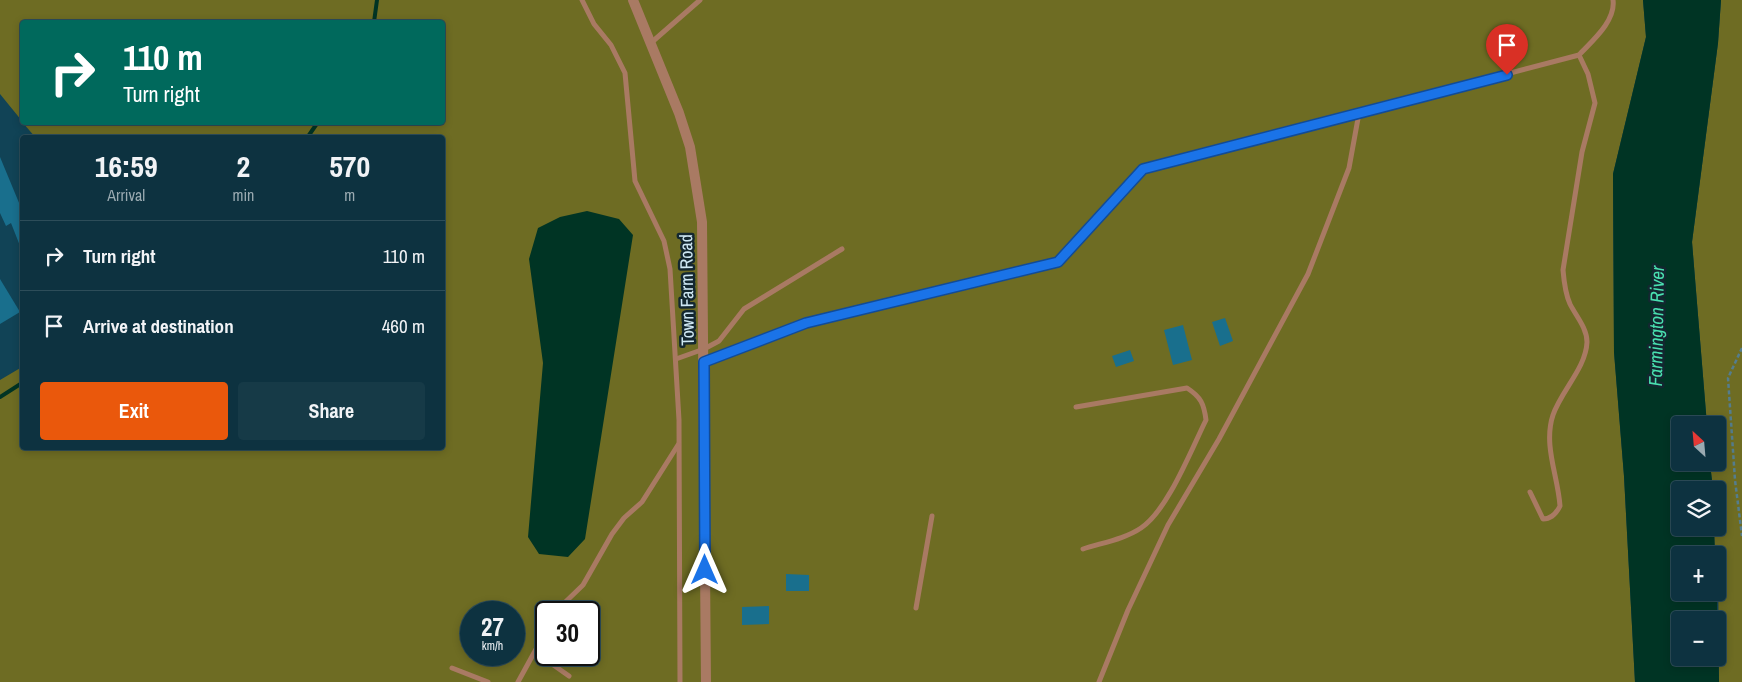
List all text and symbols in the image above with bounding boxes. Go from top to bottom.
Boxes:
pin [1486,24,1528,75]
icon: arrive [1493,31,1521,59]
text: 110 m [123,34,203,81]
icon: right [40,40,105,105]
text: Turn right [123,79,200,109]
text: 16:59 [95,146,158,186]
text: 2 [237,146,250,186]
text: 570 [329,146,370,186]
text: Arrival [107,184,145,206]
text: min [232,184,254,206]
text: m [344,184,355,206]
street label: Town Farm Road [673,234,700,346]
icon: right [40,242,68,270]
text: Turn right [83,243,155,269]
text: 110 m [383,243,425,269]
water label: Farmington River [1642,265,1670,387]
icon: arrive [40,312,68,340]
text: Arrive at destination [83,313,234,339]
text: 460 m [382,313,425,339]
button: Exit [40,382,228,440]
button: Share [238,382,425,440]
north arrow [1671,416,1726,471]
map controls [1671,416,1726,666]
button: layers [1671,481,1726,536]
position arrow [678,543,730,595]
button: + [1671,546,1726,601]
speed limit sign: 30 [535,601,600,666]
text: 27 [481,610,504,644]
button: − [1671,611,1726,666]
text: km/h [482,638,503,654]

